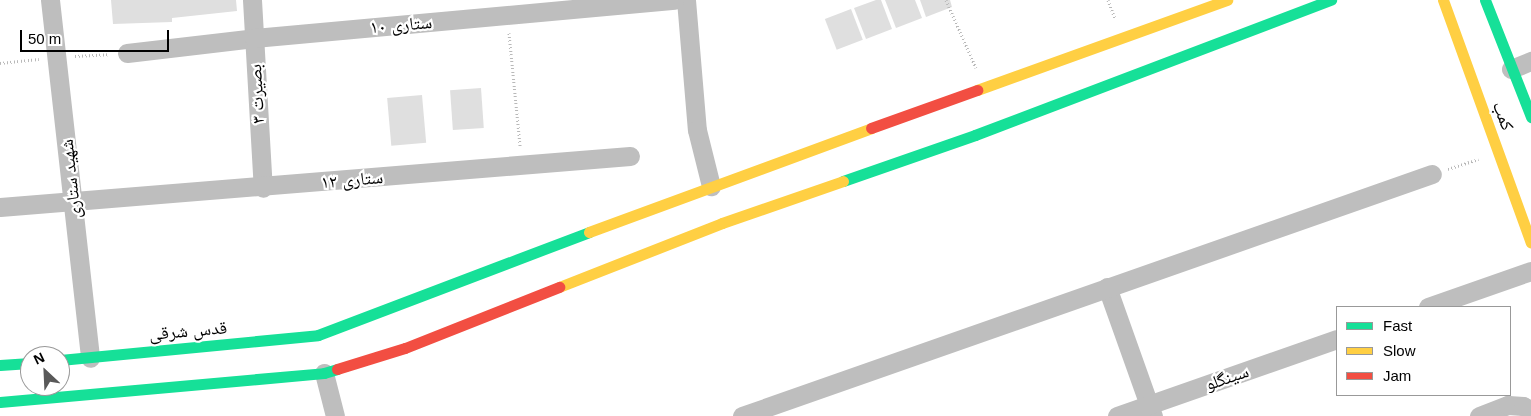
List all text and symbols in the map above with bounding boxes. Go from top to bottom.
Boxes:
street label: ستاری ۱۰ [369,12,433,38]
scale bar [22,20,171,52]
text: 50 m [28,30,61,47]
street label: بصیرت ۳ [245,64,269,124]
street label: کمب [1488,98,1518,134]
street label: شهید ستاری [56,138,86,220]
street label: ستاری ۱۲ [320,167,384,193]
legend [1336,306,1511,396]
street label: قدس شرقی [148,317,228,345]
text: Fast [1383,317,1412,334]
text: Slow [1383,342,1416,359]
north arrow [20,346,70,396]
text: N [31,349,47,368]
street label: سینگلو [1202,361,1252,395]
text: Jam [1383,367,1411,384]

